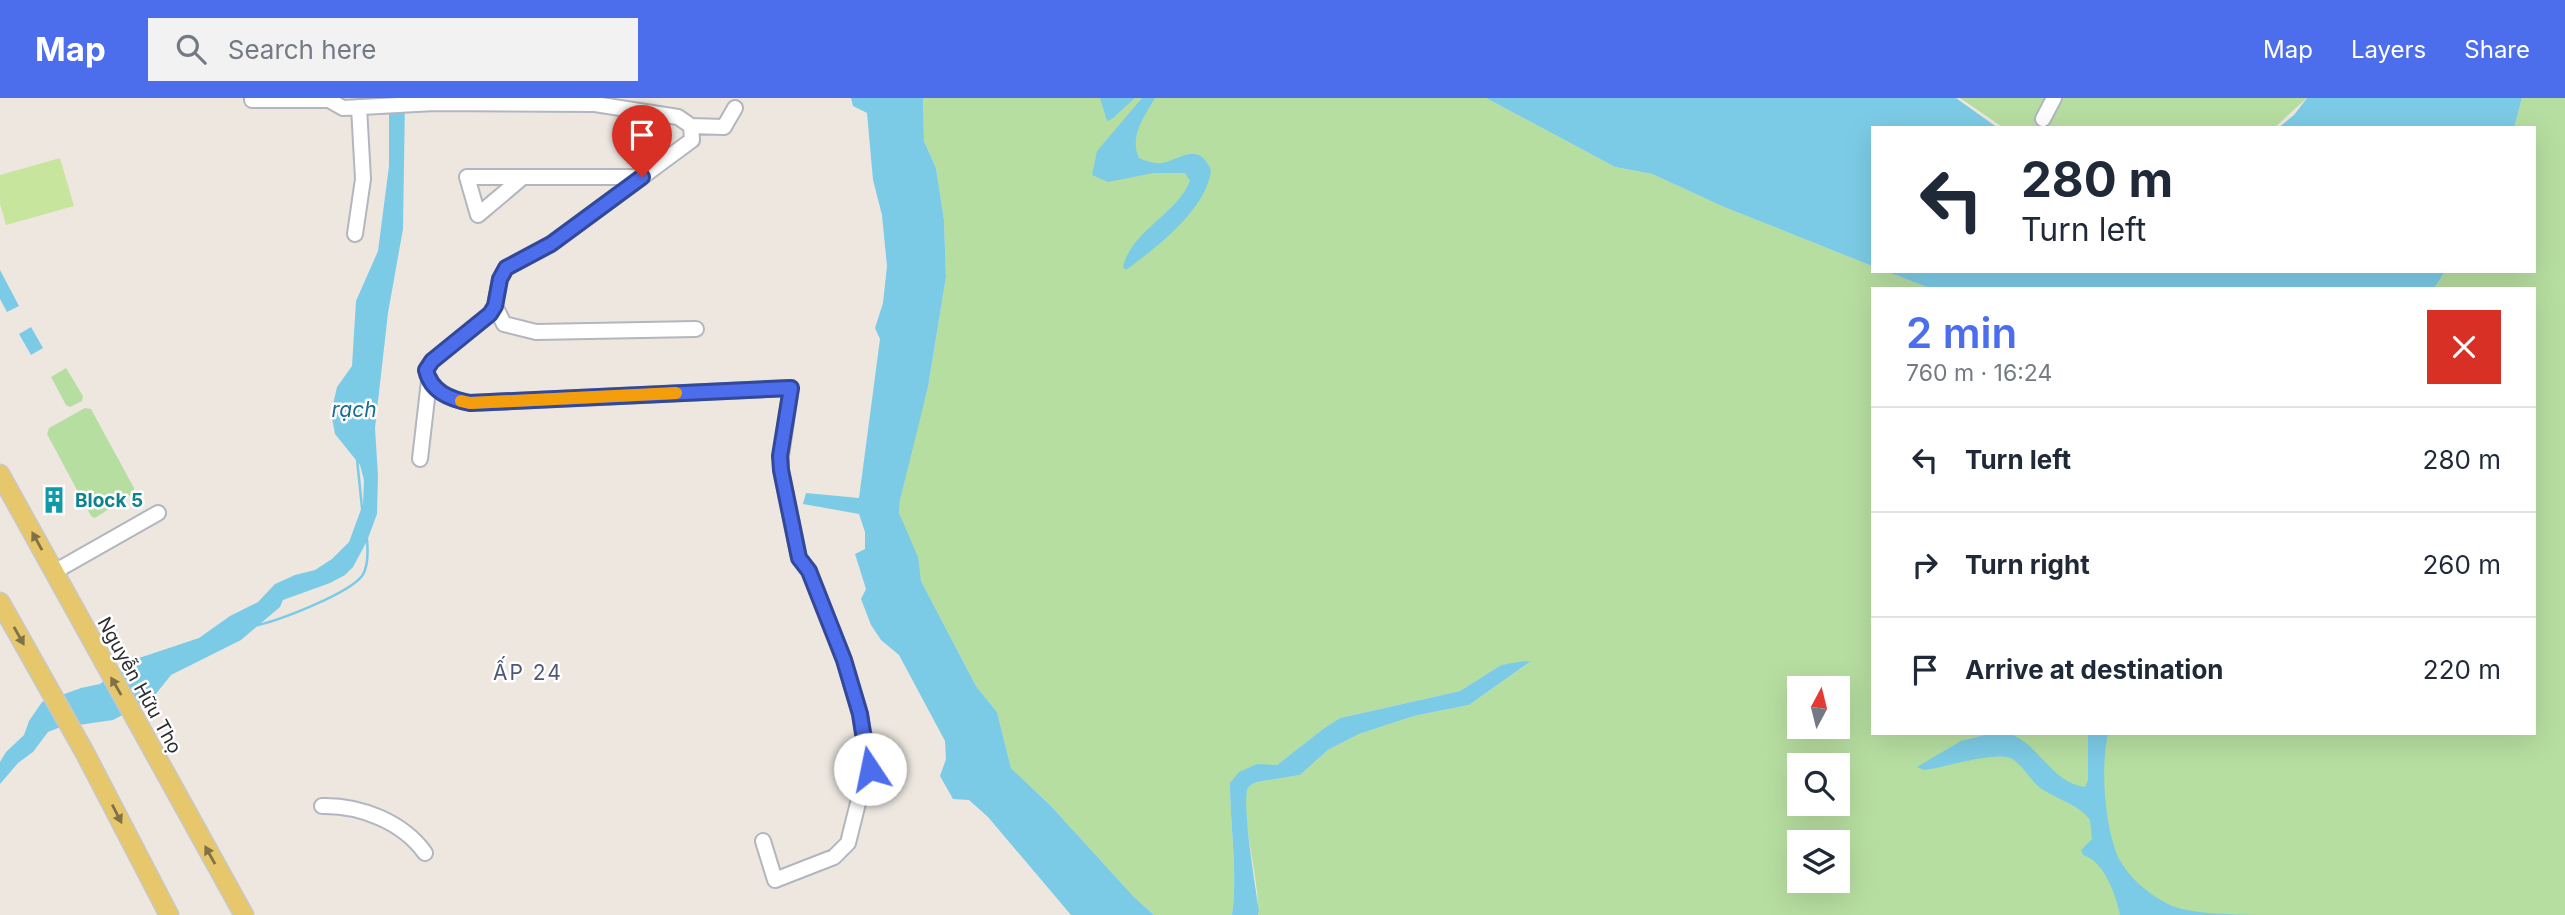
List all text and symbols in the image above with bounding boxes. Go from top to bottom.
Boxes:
search box [148,18,638,81]
text: Map [35,29,106,69]
icon: search [172,30,210,68]
text: Search here [228,34,376,65]
text: Map [2263,35,2313,64]
text: Layers [2351,35,2426,64]
text: Share [2464,35,2530,64]
pin [612,105,672,177]
icon: arrive [623,116,661,154]
text: 280 m [2021,150,2173,209]
icon: left [1906,154,1997,245]
text: Turn left [2021,210,2146,249]
text: 2 min [1906,307,2017,358]
button: close [2427,310,2501,384]
text: 760 m · 16:24 [1906,359,2052,387]
water label: rạch [331,397,377,422]
icon: left [1906,441,1944,479]
text: Turn left [1965,444,2071,475]
text: 280 m [2423,444,2501,475]
building icon: Block 5 [39,485,69,515]
place label: Block 5 [75,489,143,512]
one-way arrow [31,531,43,551]
icon: right [1906,546,1944,584]
text: Turn right [1965,549,2090,580]
text: 260 m [2423,549,2501,580]
street label: Nguyễn Hữu Thọ [93,613,187,758]
one-way arrow [13,626,25,645]
icon: arrive [1906,651,1944,689]
text: Arrive at destination [1965,654,2224,685]
text: 220 m [2423,654,2501,685]
district label: ẤP 24 [493,656,563,685]
north arrow [1787,676,1850,738]
map controls [1787,676,1850,893]
one-way arrow [110,677,122,696]
position arrow [833,732,907,806]
button: search [1787,753,1850,816]
one-way arrow [110,804,122,824]
button: layers [1787,830,1850,893]
one-way arrow [204,846,216,865]

